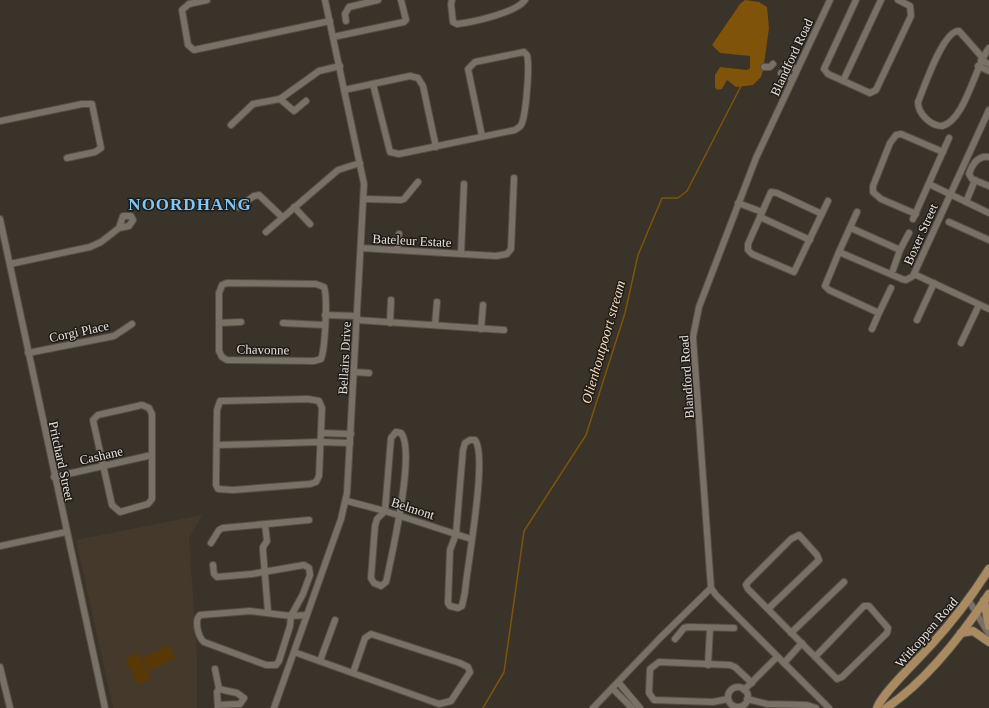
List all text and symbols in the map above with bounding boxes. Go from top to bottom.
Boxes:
street label: Blandford Road [767,16,816,98]
district label: NOORDHANG [128,195,252,214]
street label: Boxer Street [900,201,941,267]
street label: Bateleur Estate [372,231,452,250]
water label: Olienhoutpoort stream [579,279,628,405]
street label: Corgi Place [48,318,111,345]
street label: Bellairs Drive [335,321,354,395]
street label: Blandford Road [676,334,697,419]
street label: Chavonne [237,342,290,357]
street label: Pritchard Street [46,420,77,503]
street label: Cashane [78,443,124,468]
street label: Belmont [389,494,437,523]
street label: Witkoppen Road [892,594,961,670]

